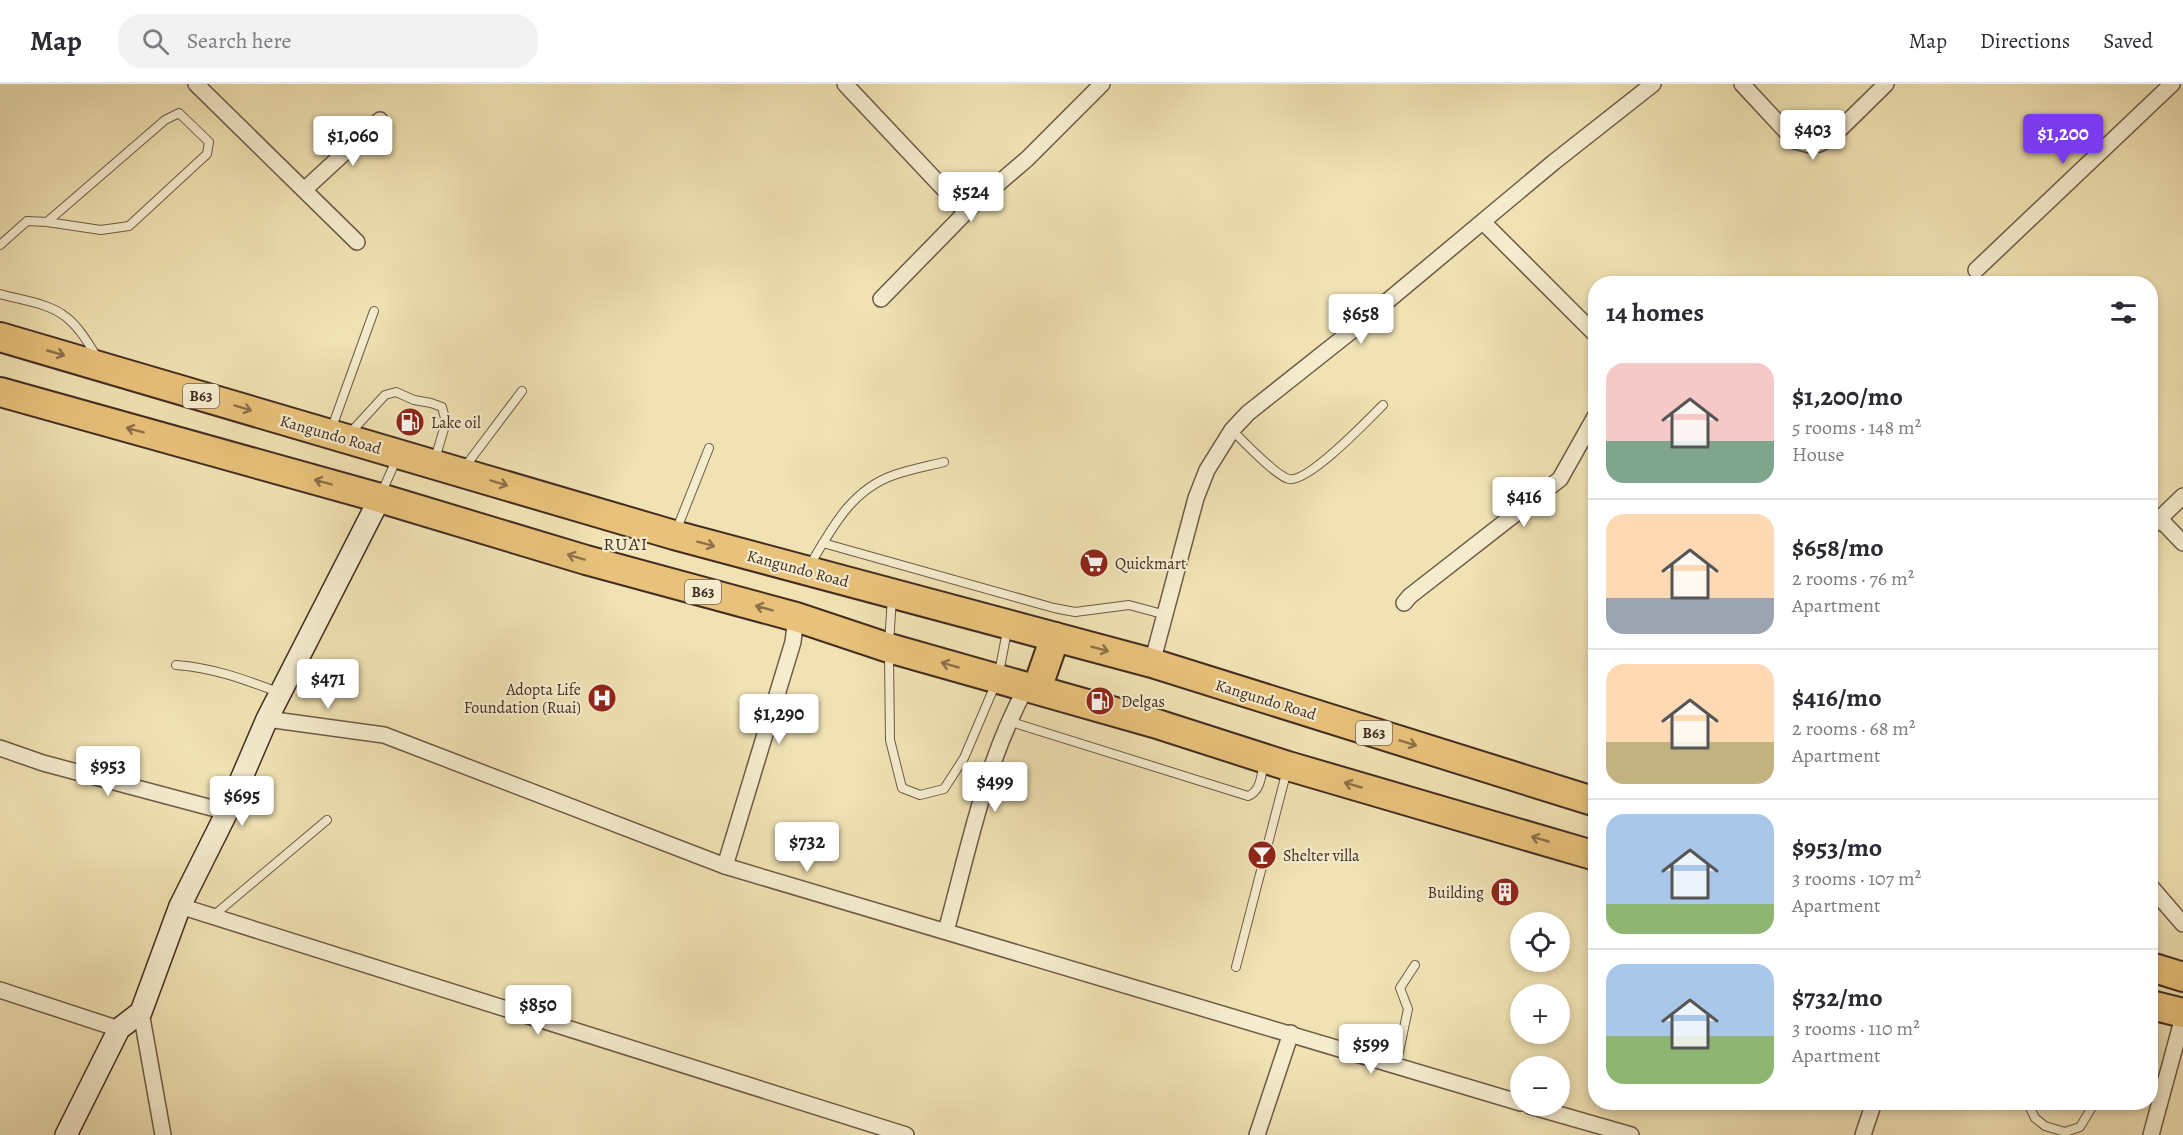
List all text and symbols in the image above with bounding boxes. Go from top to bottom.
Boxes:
search box [118,14,538,68]
text: Map [30,22,82,60]
icon: search [139,25,172,58]
text: Search here [187,26,291,56]
text: Map [1909,27,1947,55]
text: Directions [1980,27,2070,55]
text: Saved [2103,27,2153,55]
pin: $403 [1777,110,1849,161]
pin: $1,200 [2014,114,2112,165]
pin: $1,060 [304,116,402,167]
text: $403 [1794,116,1832,143]
text: $1,200 [2037,120,2089,147]
text: $1,060 [327,122,379,149]
pin: $524 [935,172,1007,223]
text: $524 [953,178,989,205]
pin: $658 [1325,294,1397,345]
text: 14 homes [1606,295,1704,330]
icon: filters [2107,296,2140,329]
text: $658 [1343,300,1379,327]
one-way arrow [46,348,65,359]
text: $1,200/mo [1792,379,1903,414]
road number: B63 [183,384,219,408]
icon: home [1654,387,1726,459]
one-way arrow [233,403,252,414]
fuel station icon: Lake oil [394,406,426,438]
street label: Kangundo Road [277,410,384,460]
place label: Lake oil [431,412,481,434]
text: 5 rooms · 148 m² [1792,414,1921,441]
one-way arrow [126,424,145,436]
text: House [1792,441,1844,468]
one-way arrow [314,476,333,487]
pin: $416 [1488,477,1560,528]
one-way arrow [489,478,508,489]
text: $416 [1506,483,1542,510]
text: $658/mo [1792,530,1884,565]
district label: RUAI [603,532,649,556]
icon: home [1654,538,1726,610]
one-way arrow [697,539,716,550]
street label: Kangundo Road [744,545,851,593]
supermarket icon: Quickmart [1078,547,1110,579]
one-way arrow [567,551,586,562]
place label: Quickmart [1115,553,1186,575]
text: 2 rooms · 76 m² [1792,565,1914,592]
road number: B63 [685,580,721,604]
text: Apartment [1792,592,1881,619]
one-way arrow [755,602,774,613]
one-way arrow [1090,644,1109,656]
pin: $471 [292,659,364,710]
one-way arrow [941,659,960,670]
text: $471 [311,665,345,692]
street label: Kangundo Road [1212,674,1319,726]
place label: Adopta Life Foundation (Ruai) [464,679,581,719]
text: $416/mo [1792,680,1882,715]
hospital icon: Adopta Life Foundation (Ruai) [586,682,618,714]
fuel station icon: Delgas [1084,685,1116,717]
icon: home [1654,688,1726,760]
place label: Delgas [1121,691,1165,713]
pin: $1,290 [730,694,828,745]
text: $1,290 [754,700,804,727]
text: 2 rooms · 68 m² [1792,715,1916,742]
road number: B63 [1356,721,1392,745]
one-way arrow [1398,739,1417,750]
text: Apartment [1792,742,1881,769]
pin: $953 [72,746,144,797]
text: $953 [90,752,126,779]
pin: $499 [959,762,1031,813]
text: $499 [976,768,1014,795]
pin: $695 [206,776,278,827]
one-way arrow [1344,779,1363,790]
text: $695 [224,782,260,809]
pin: $732 [771,822,843,873]
text: $732 [789,828,825,855]
text: $953/mo [1792,830,1882,865]
one-way arrow [1531,833,1550,844]
icon: home [1654,838,1726,910]
bar icon: Shelter villa [1246,839,1278,871]
place label: Shelter villa [1283,845,1360,867]
text: 3 rooms · 107 m² [1792,865,1921,892]
building icon: Building [1489,876,1521,908]
place label: Building [1427,882,1484,904]
text: Apartment [1792,892,1881,919]
map controls [1510,912,1570,1116]
button: locate [1510,912,1570,972]
text: $732/mo [1792,980,1883,1015]
button: + [1510,984,1570,1044]
pin: $850 [502,985,574,1036]
icon: home [1654,988,1726,1060]
text: $850 [519,991,557,1018]
text: 3 rooms · 110 m² [1792,1015,1920,1042]
pin: $599 [1335,1024,1407,1075]
text: $599 [1353,1030,1389,1057]
text: Apartment [1792,1042,1881,1069]
button: − [1510,1056,1570,1116]

